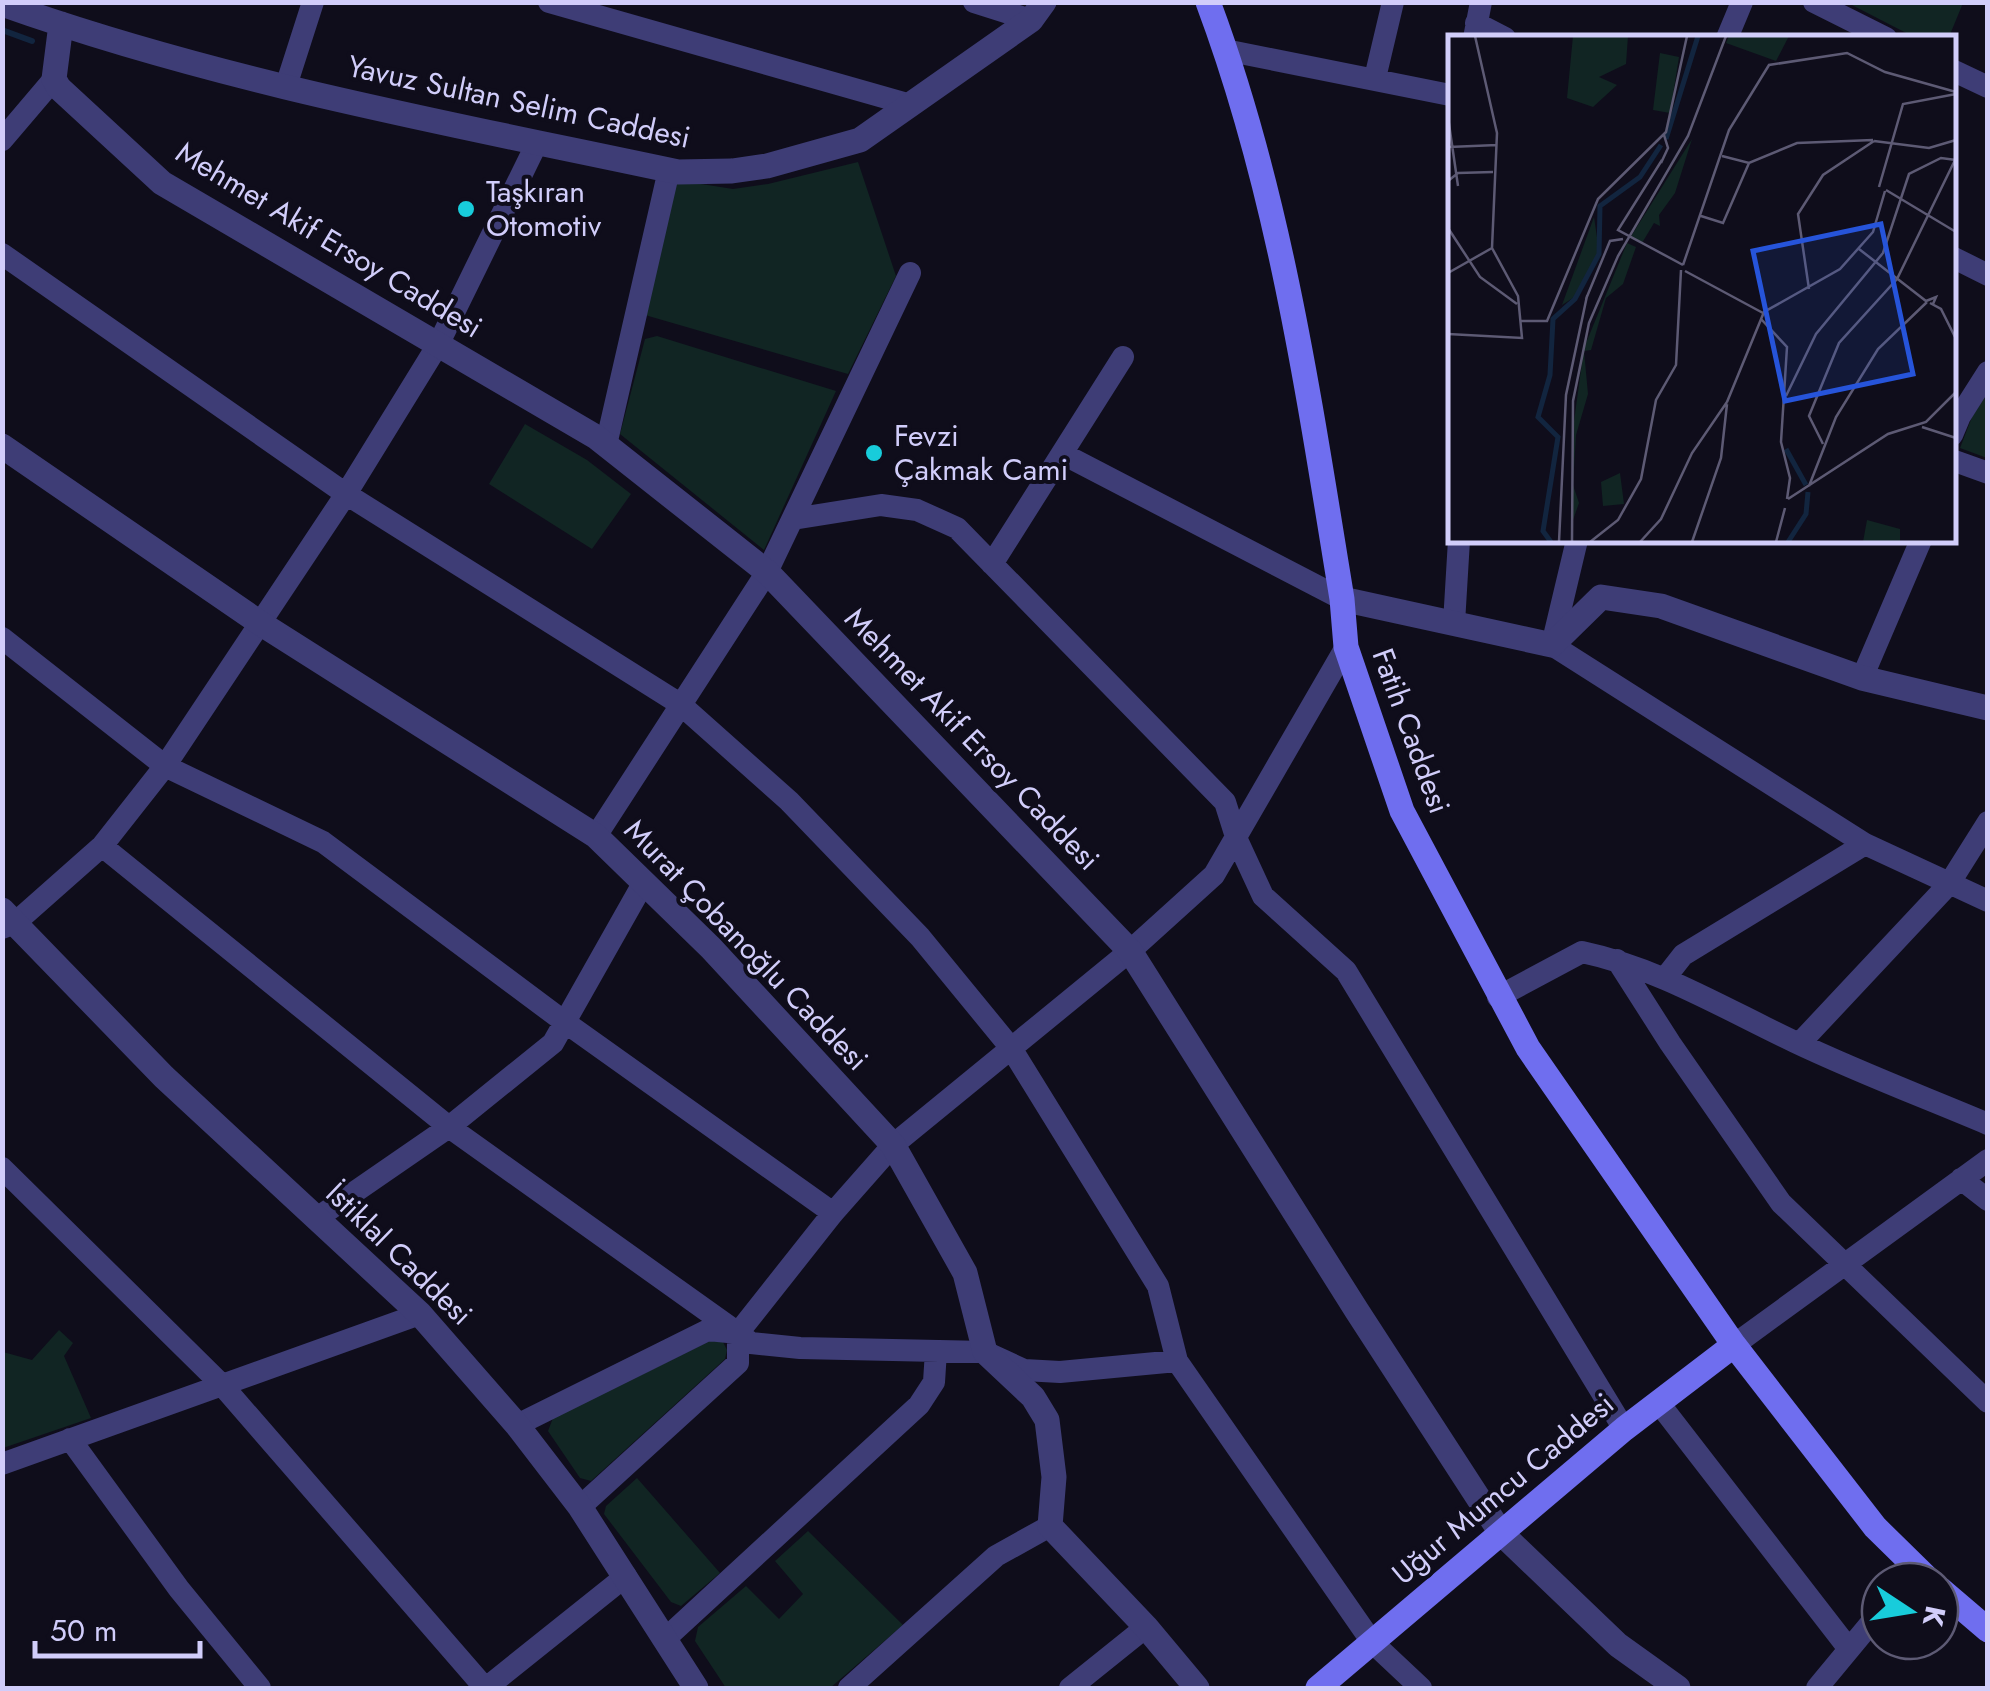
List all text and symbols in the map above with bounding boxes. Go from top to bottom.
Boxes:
inset map [1448,35,1955,542]
street label: Yavuz Sultan Selim Caddesi [344,44,694,159]
street label: Mehmet Akif Ersoy Caddesi [168,131,491,348]
place label: Taşkıran Otomotiv [486,170,602,247]
marker: Taşkıran Otomotiv [455,198,477,220]
place label: Fevzi Çakmak Cami [894,414,1068,491]
marker: Fevzi Çakmak Cami [863,442,885,464]
street label: Mehmet Akif Ersoy Caddesi [835,598,1110,880]
street label: Fatih Caddesi [1362,642,1461,819]
street label: Murat Çobanoğlu Caddesi [615,809,878,1080]
street label: İstiklal Caddesi [316,1172,482,1335]
street label: Uğur Mumcu Caddesi [1382,1383,1623,1594]
north arrow [1860,1561,1960,1661]
scale bar [35,1596,200,1658]
text: K [1912,1602,1956,1630]
text: 50 m [50,1609,117,1652]

